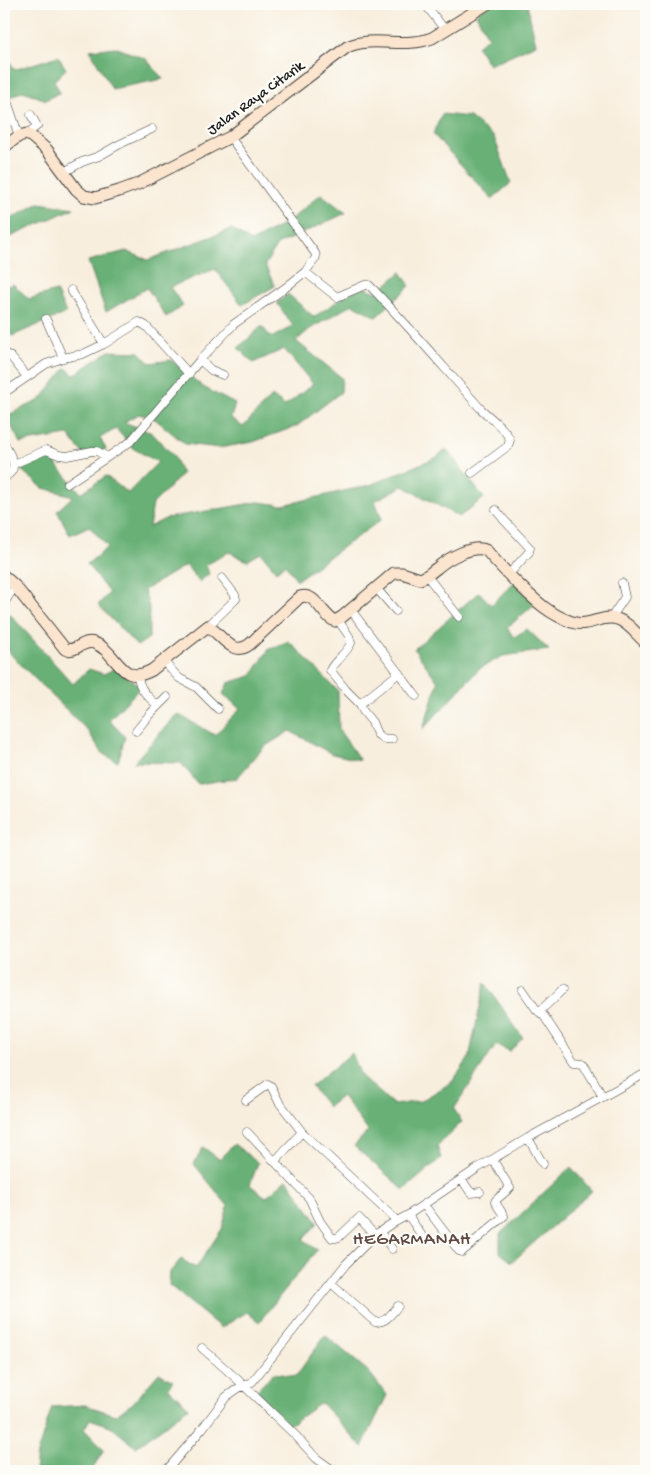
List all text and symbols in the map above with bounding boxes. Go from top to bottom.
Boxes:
street label: Jalan Raya Citarik [204,57,309,140]
district label: HEGARMANAH [353,1230,471,1251]

